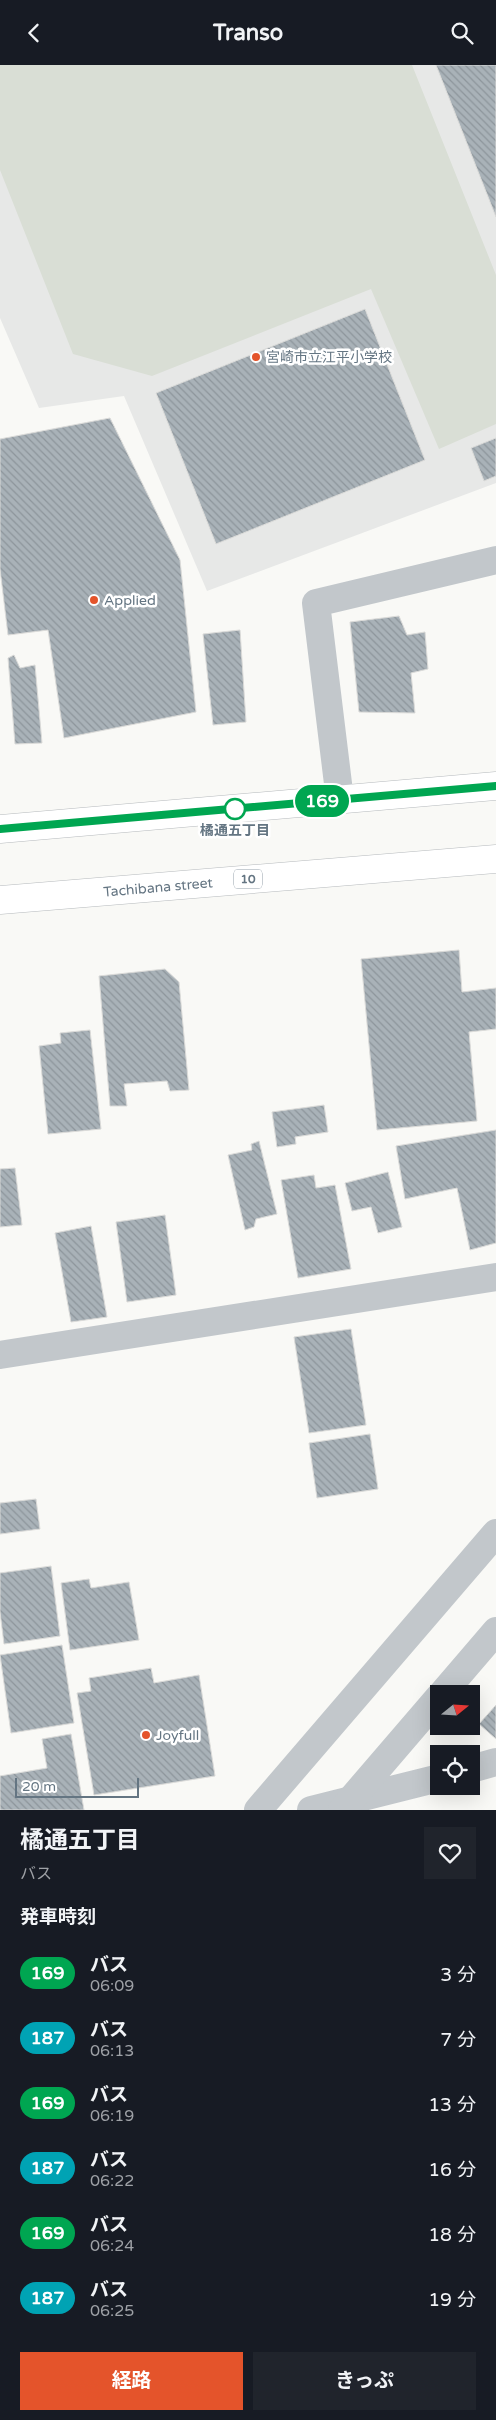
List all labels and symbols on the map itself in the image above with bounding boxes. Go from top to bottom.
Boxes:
place label: 宮崎市立江平小学校 [266,349,392,366]
marker: 宮崎市立江平小学校 [250,351,262,363]
place label: Applied [104,592,156,609]
marker: Applied [88,594,100,606]
line badge: 169 [293,785,351,817]
marker: 橘通五丁目 [224,798,246,820]
place label: 橘通五丁目 [200,822,270,839]
road number: 10 [234,869,262,889]
street label: Tachibana street [103,874,214,901]
north arrow [430,1685,480,1735]
place label: Joyfull [156,1727,199,1744]
marker: Joyfull [140,1729,152,1741]
scale bar [15,1775,139,1798]

